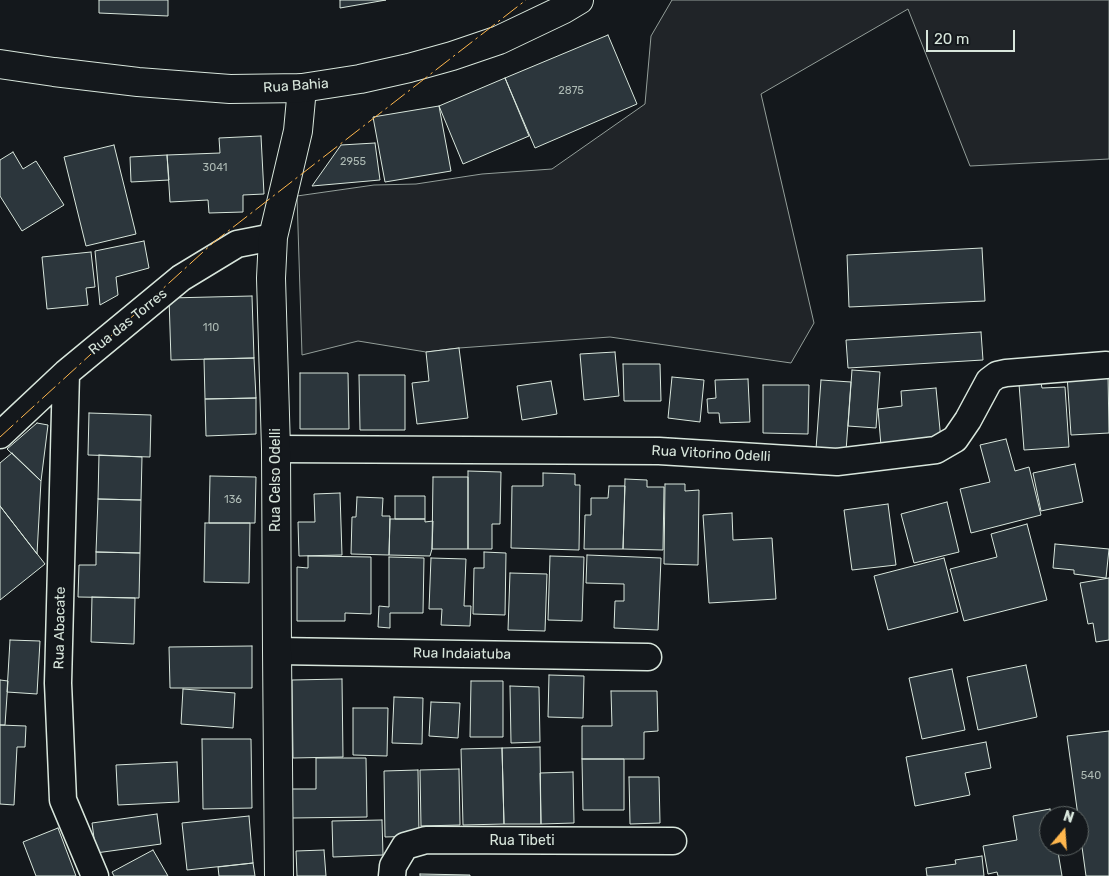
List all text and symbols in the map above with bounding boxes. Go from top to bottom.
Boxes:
scale bar [929,20,1018,52]
text: 20 m [934,30,969,48]
street label: Rua Bahia [263,75,329,97]
house number: 2875 [558,84,584,98]
house number: 2955 [340,155,366,169]
house number: 3041 [203,161,227,175]
street label: Rua das Torres [86,285,170,359]
house number: 110 [203,321,219,335]
street label: Rua Celso Odelli [268,428,284,532]
street label: Rua Vitorino Odelli [651,442,771,466]
house number: 136 [224,493,242,507]
street label: Rua Abacate [51,586,69,670]
street label: Rua Indaiatuba [413,645,511,663]
house number: 540 [1081,769,1101,783]
north arrow [1039,806,1089,856]
text: N [1061,808,1076,827]
street label: Rua Tibeti [489,833,555,849]

